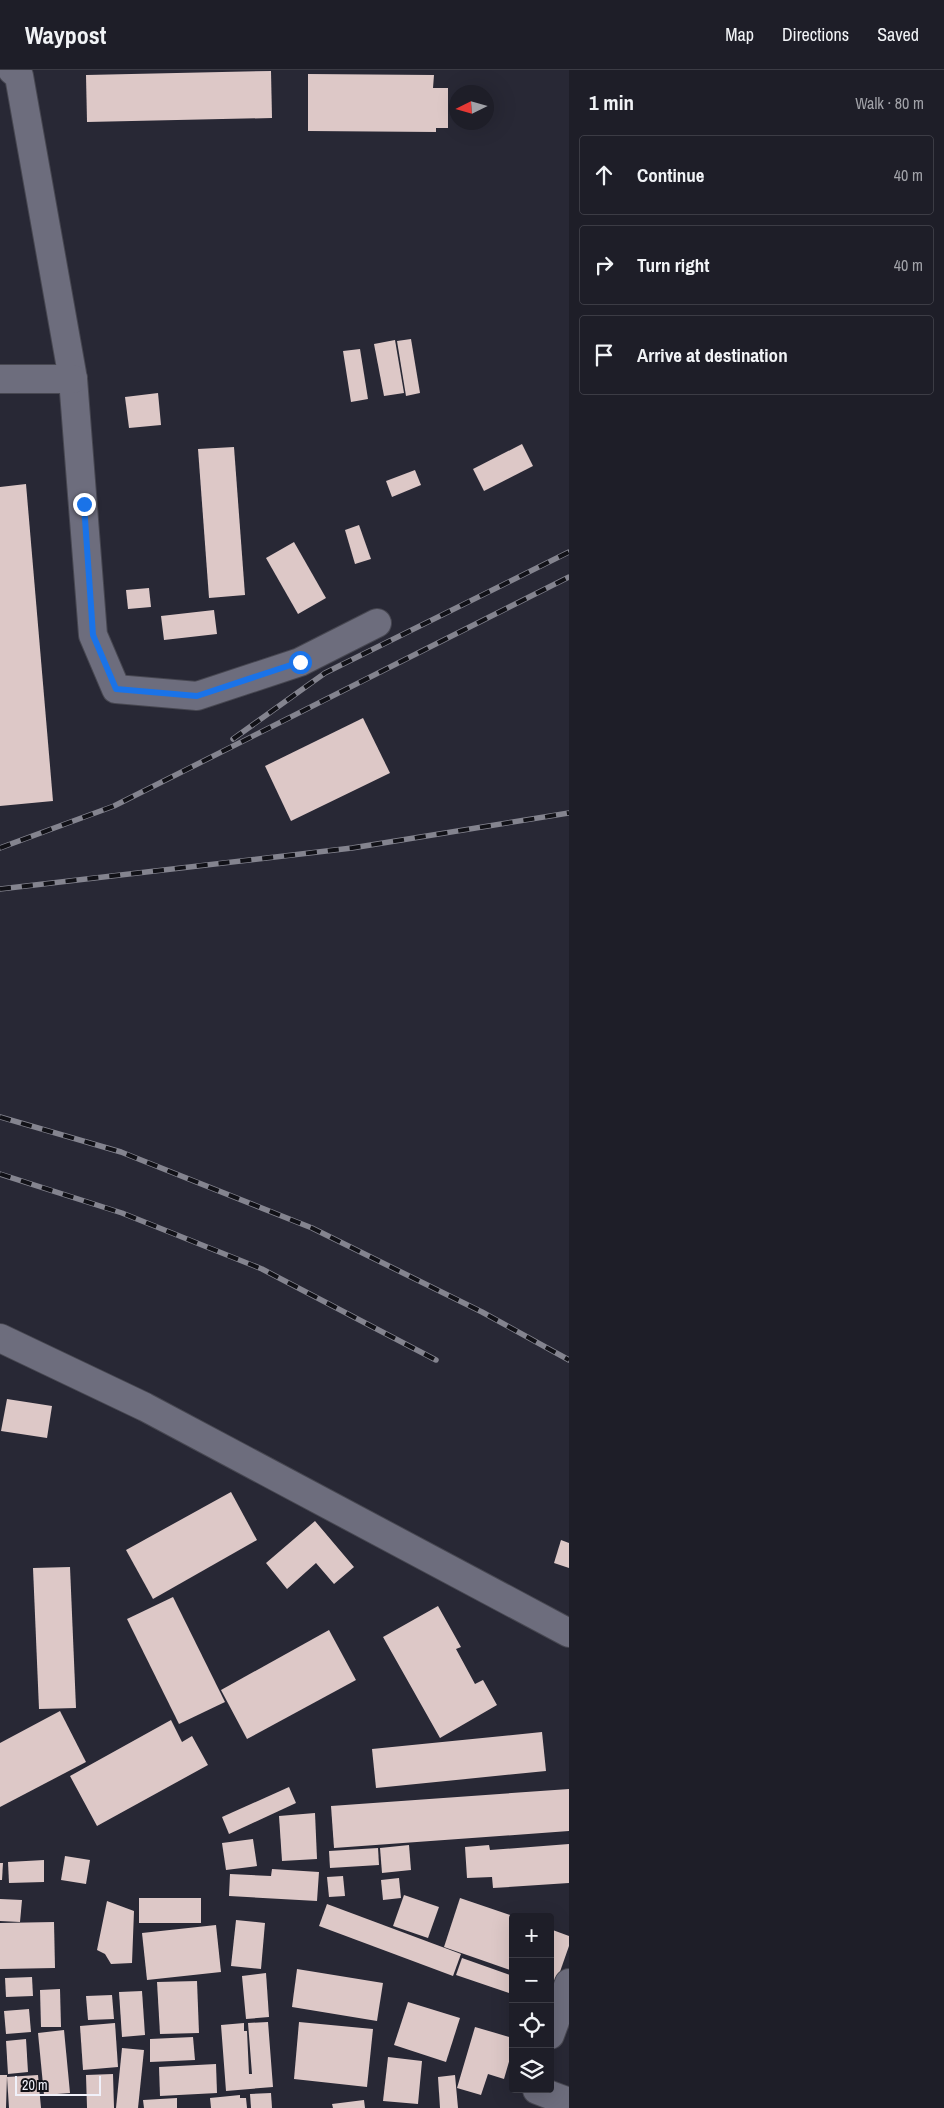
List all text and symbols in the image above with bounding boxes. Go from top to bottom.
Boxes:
text: Waypost [25,19,106,51]
text: Map [725,22,754,47]
text: Directions [782,22,849,47]
text: Saved [877,22,919,47]
north arrow [449,85,494,130]
text: 1 min [589,88,634,117]
text: Walk · 80 m [855,92,924,114]
icon: ahead [590,161,618,189]
text: Continue [637,162,705,188]
text: 40 m [894,164,923,186]
icon: right [590,251,618,279]
text: Turn right [637,252,709,278]
text: 40 m [894,254,923,276]
icon: arrive [590,341,618,369]
text: Arrive at destination [637,342,788,368]
route end [73,493,96,516]
route start [289,651,312,674]
map controls [509,1913,554,2093]
button: + [509,1913,554,1958]
button: − [509,1958,554,2003]
button: locate [509,2003,554,2048]
button: layers [509,2048,554,2093]
scale bar [15,2073,101,2096]
text: 20 m [22,2076,48,2094]

